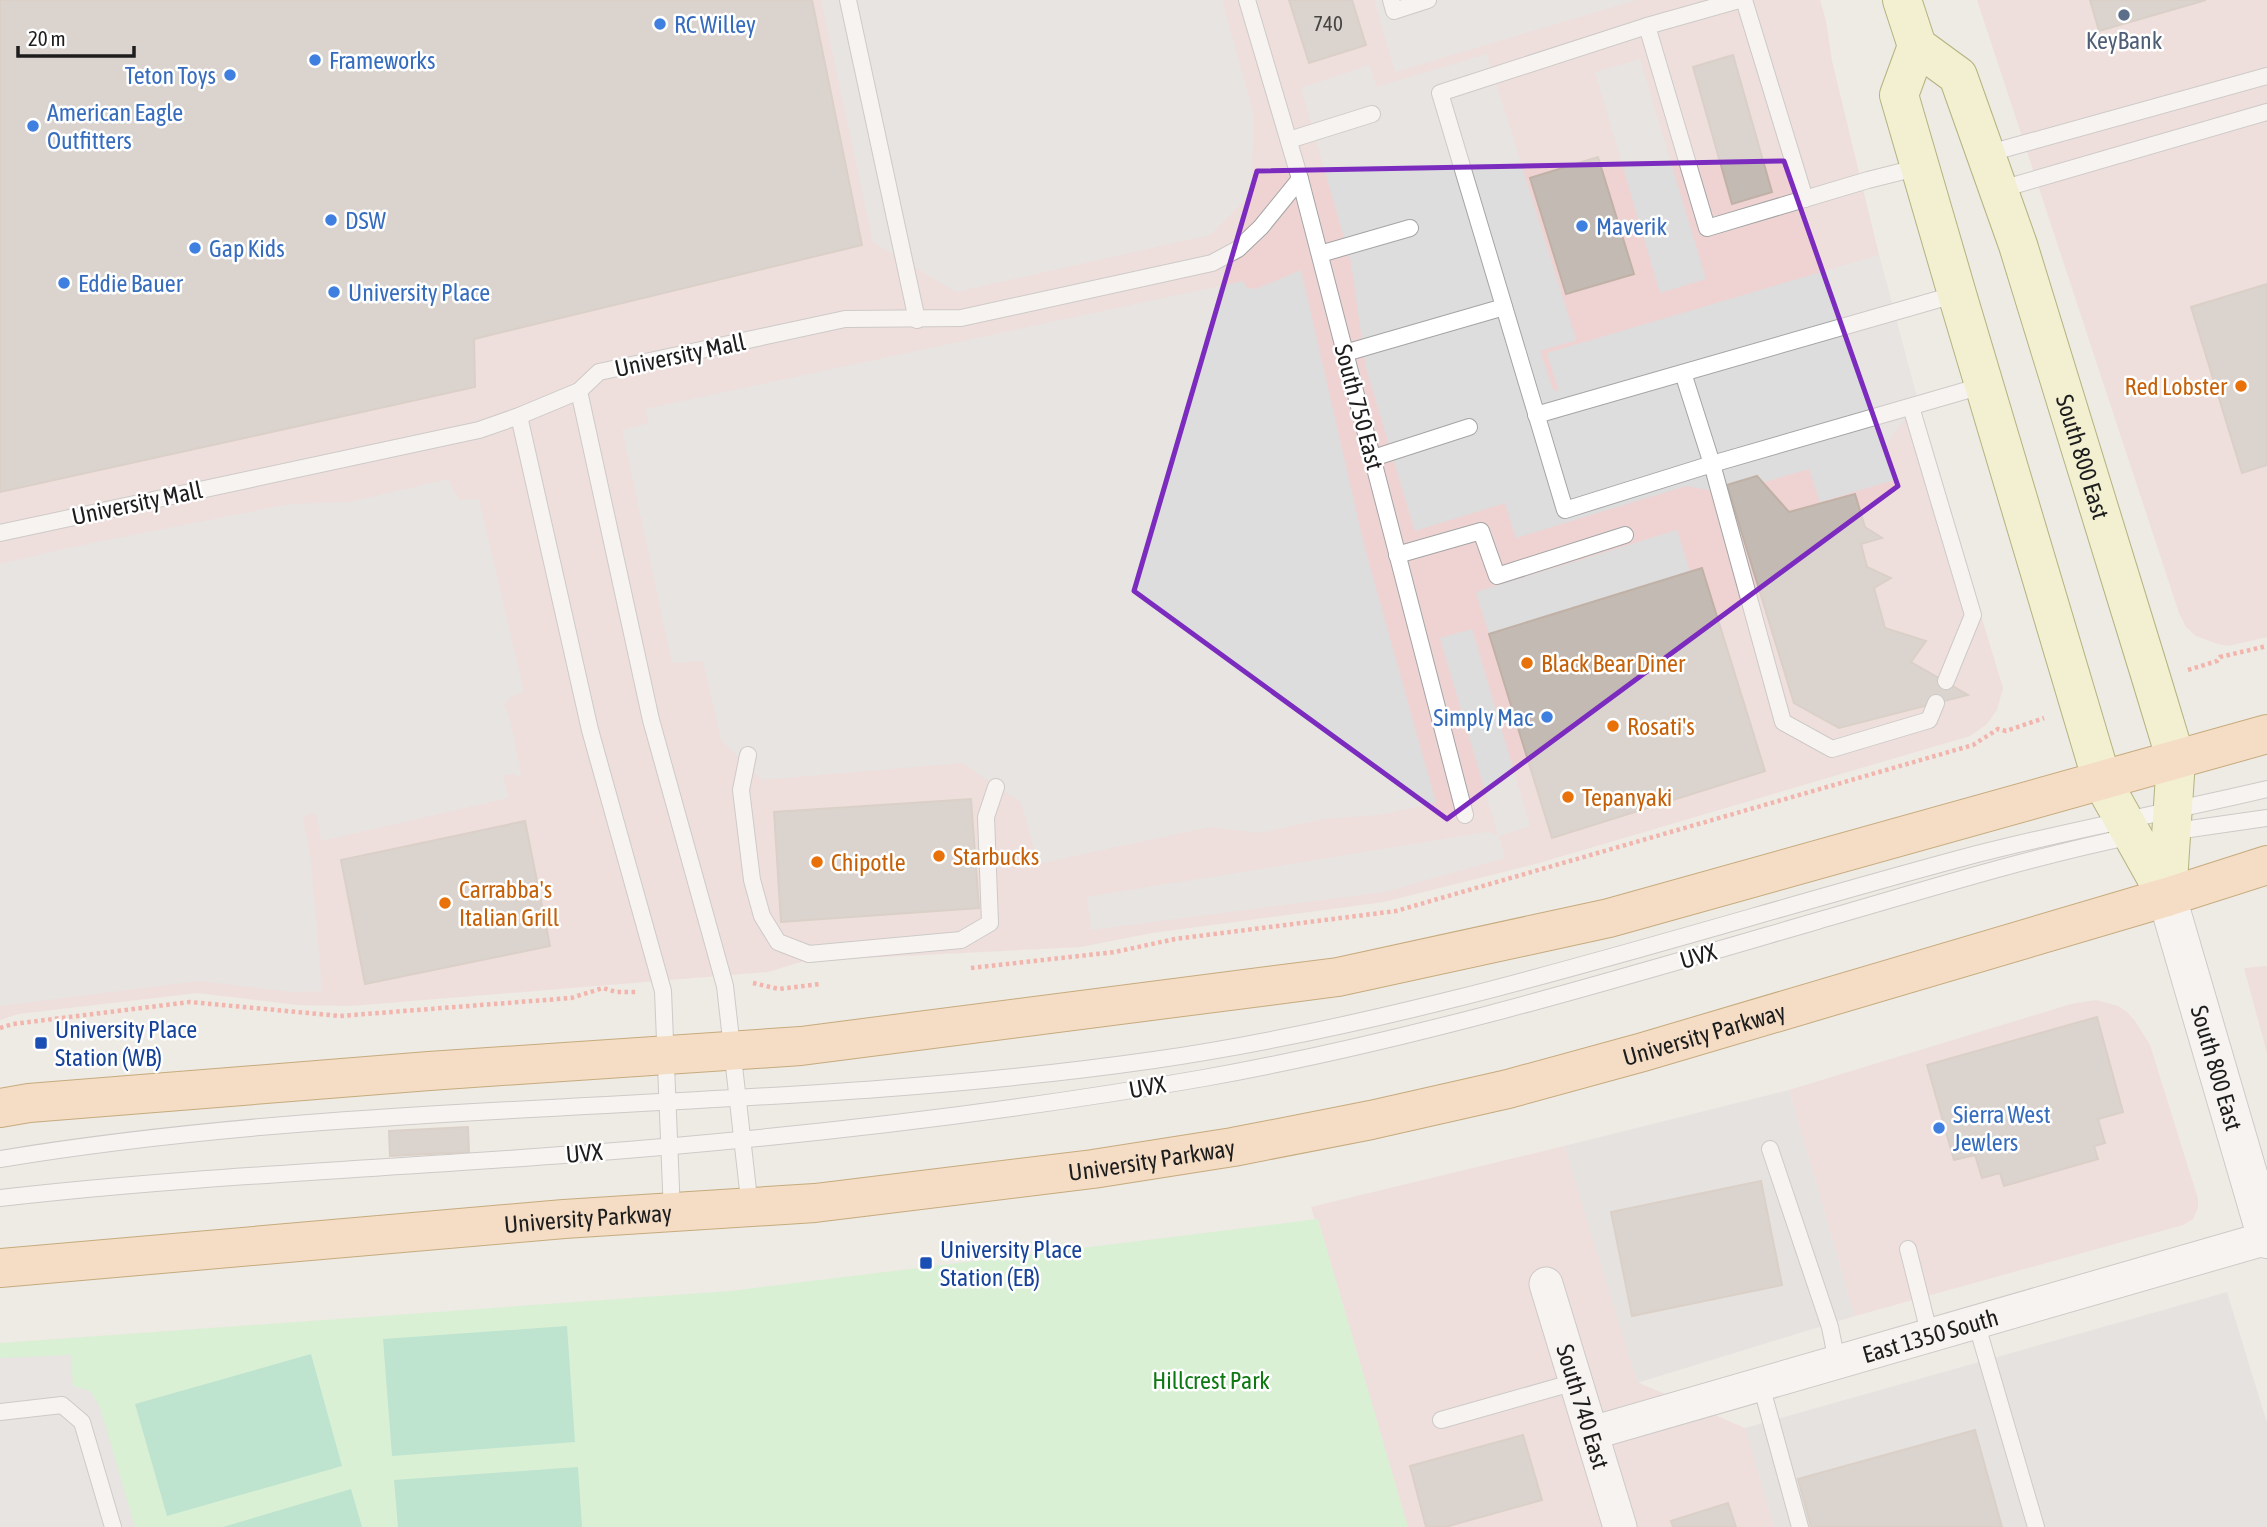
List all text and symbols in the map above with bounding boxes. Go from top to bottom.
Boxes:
marker: KeyBank [2116,7,2132,23]
place label: RC Willey [674,11,756,38]
house number: 740 [1313,11,1343,35]
scale bar [18,14,133,58]
marker: RC Willey [652,16,668,32]
text: 20 m [28,26,66,50]
place label: KeyBank [2086,27,2163,54]
place label: Frameworks [329,47,435,74]
marker: Frameworks [307,52,323,68]
place label: Teton Toys [125,62,216,89]
marker: Teton Toys [222,67,238,83]
place label: American Eagle Outfitters [47,99,183,154]
marker: American Eagle Outfitters [25,118,41,134]
place label: DSW [345,207,387,234]
marker: DSW [323,212,339,228]
place label: Maverik [1596,213,1667,240]
marker: Maverik [1574,218,1590,234]
place label: Gap Kids [209,235,285,262]
marker: Gap Kids [187,240,203,256]
place label: Eddie Bauer [78,270,184,297]
marker: Eddie Bauer [56,275,72,291]
place label: University Place [348,279,490,306]
marker: University Place [326,284,342,300]
street label: University Mall [612,328,748,382]
street label: South 750 East [1329,341,1389,473]
place label: Red Lobster [2124,373,2228,400]
marker: Red Lobster [2233,378,2249,394]
street label: South 800 East [2051,391,2115,522]
street label: University Mall [69,476,205,530]
place label: Black Bear Diner [1541,650,1686,677]
marker: Black Bear Diner [1519,655,1535,671]
place label: Simply Mac [1433,704,1533,731]
marker: Simply Mac [1539,709,1555,725]
place label: Rosati's [1627,713,1695,740]
marker: Rosati's [1605,718,1621,734]
place label: Tepanyaki [1582,784,1672,811]
marker: Tepanyaki [1560,789,1576,805]
place label: Starbucks [953,843,1039,870]
marker: Starbucks [931,848,947,864]
place label: Chipotle [831,849,906,876]
marker: Chipotle [809,854,825,870]
place label: Carrabba's Italian Grill [459,876,560,931]
marker: Carrabba's Italian Grill [437,895,453,911]
street label: UVX [1677,938,1720,974]
street label: University Parkway [1619,997,1789,1070]
street label: South 800 East [2186,1002,2248,1134]
place label: University Place Station (WB) [55,1016,197,1071]
marker: University Place Station (WB) [33,1035,49,1051]
street label: UVX [1127,1070,1168,1103]
place label: Sierra West Jewlers [1953,1101,2051,1156]
marker: Sierra West Jewlers [1931,1120,1947,1136]
street label: University Parkway [1067,1133,1237,1185]
street label: UVX [565,1138,604,1168]
street label: University Parkway [503,1199,673,1238]
place label: University Place Station (EB) [940,1236,1082,1291]
marker: University Place Station (EB) [918,1255,934,1271]
street label: East 1350 South [1859,1303,2001,1368]
street label: South 740 East [1552,1341,1615,1472]
park label: Hillcrest Park [1152,1367,1270,1394]

